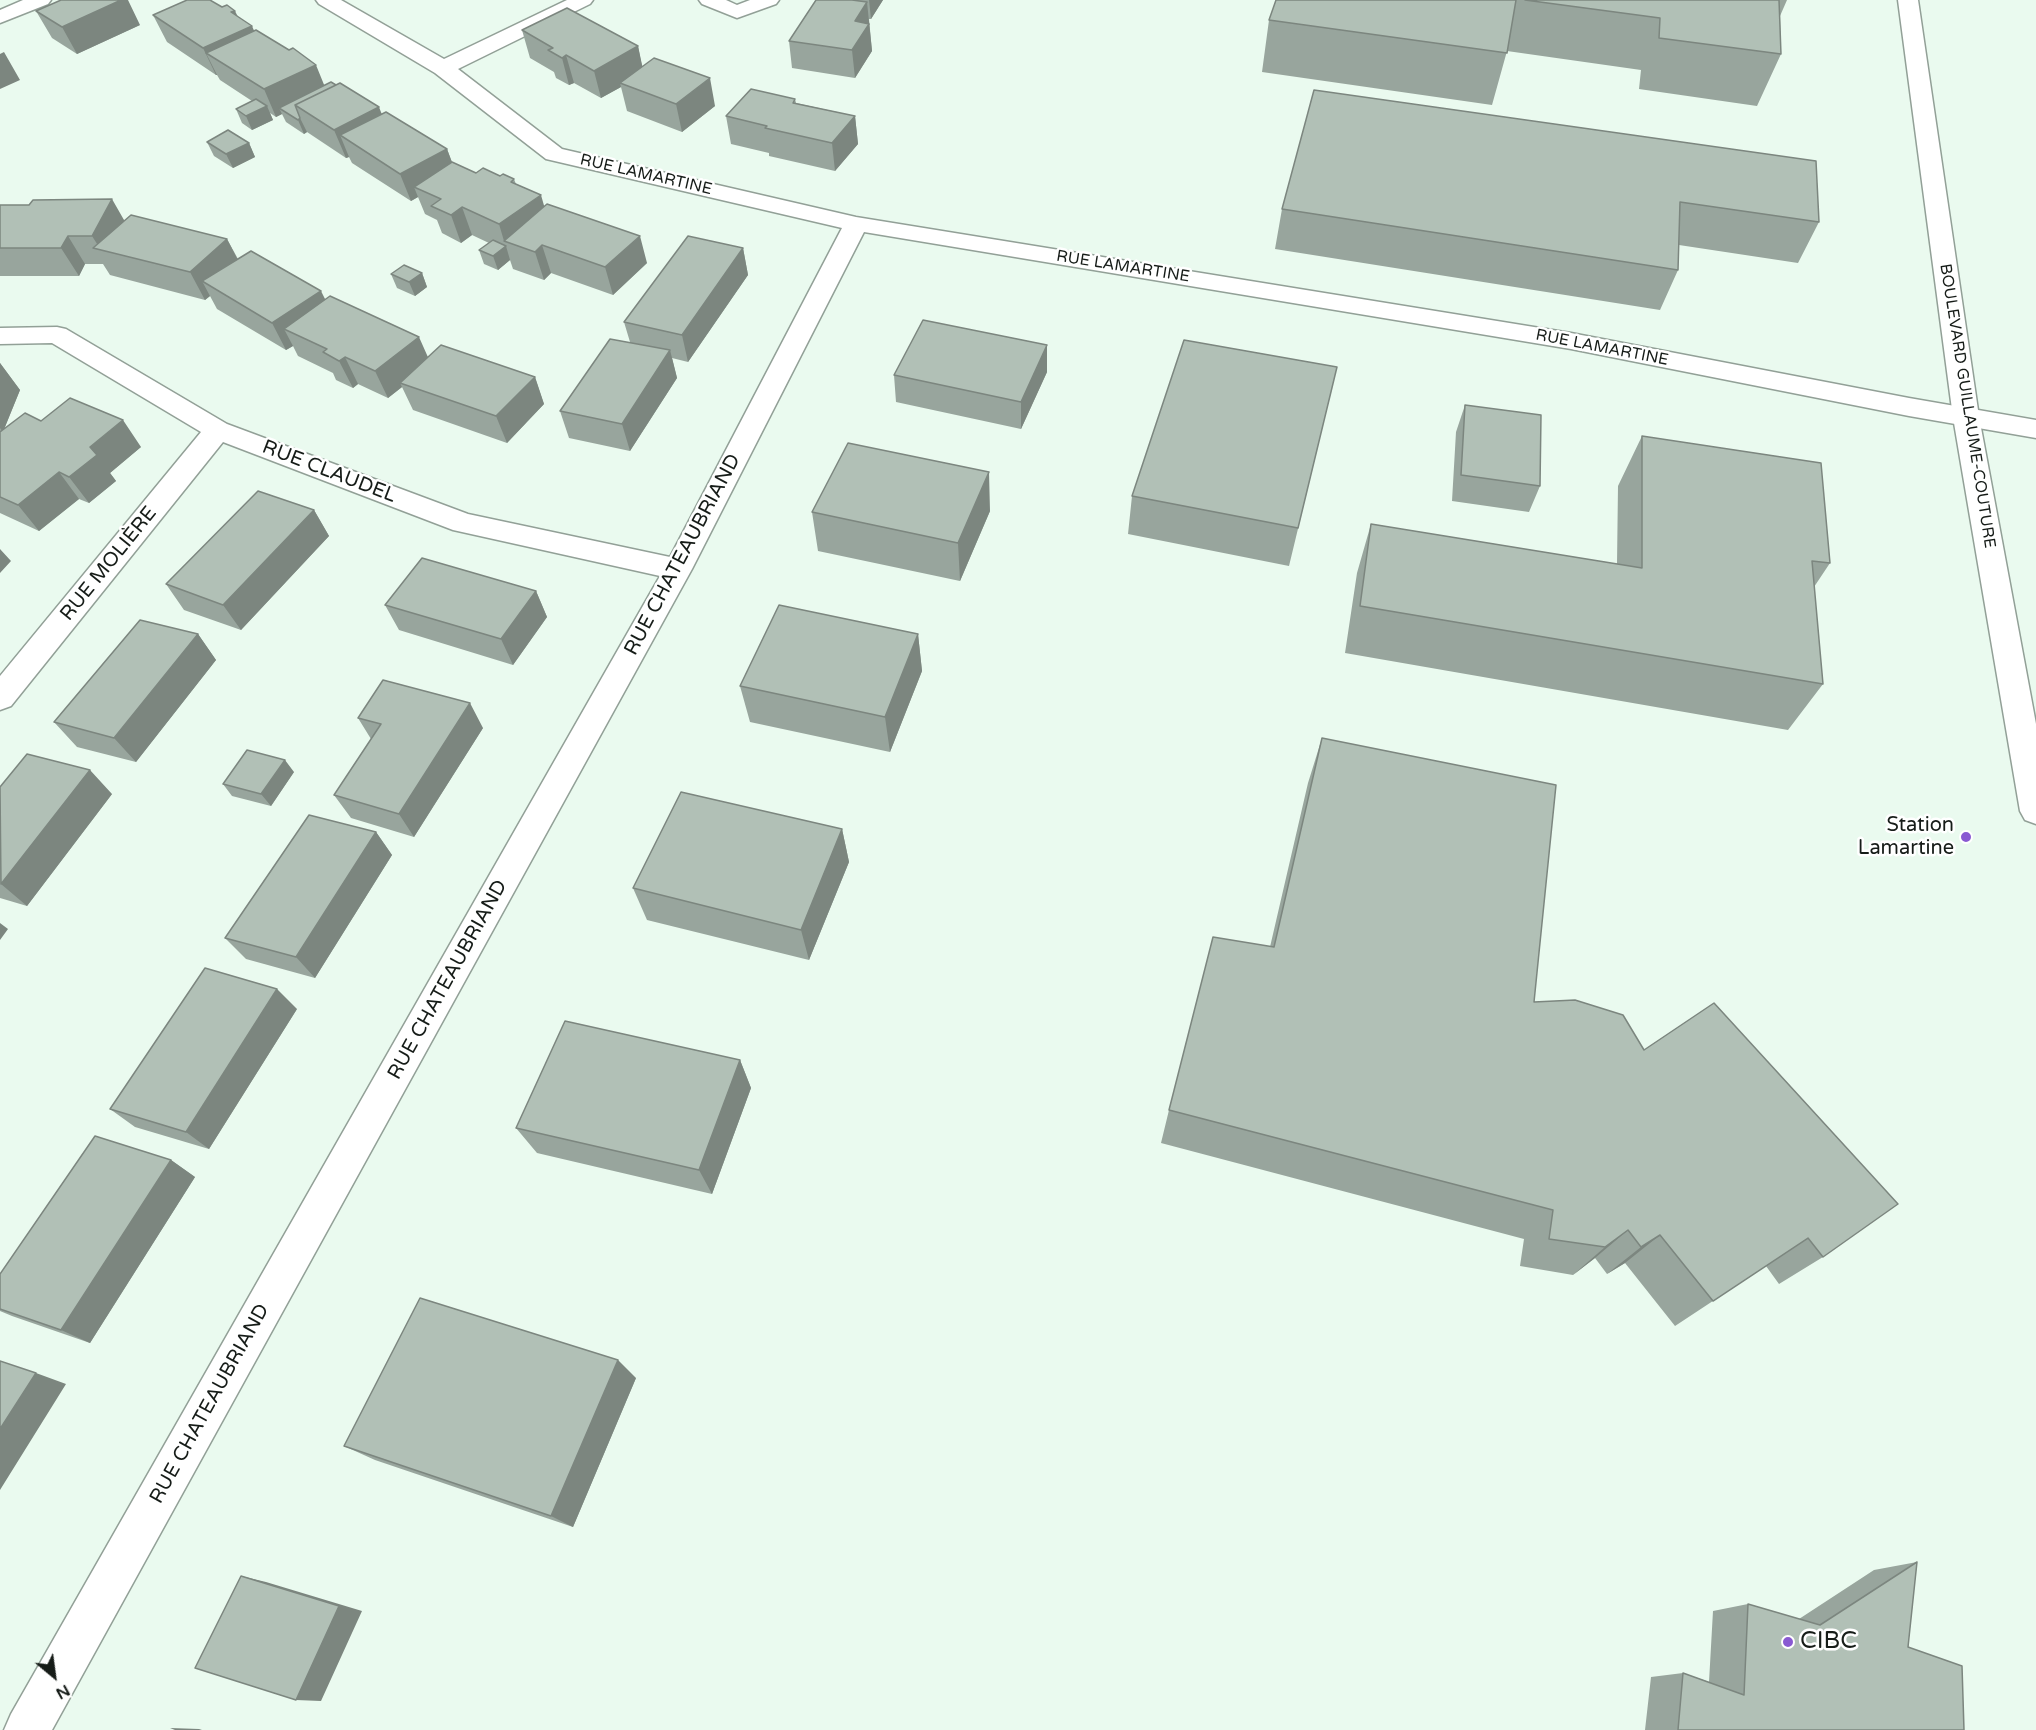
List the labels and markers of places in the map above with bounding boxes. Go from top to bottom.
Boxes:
place label: Station Lamartine [1858,814,1954,861]
marker: Station Lamartine [1959,830,1973,844]
place label: CIBC [1800,1628,1857,1656]
marker: CIBC [1781,1635,1795,1649]

